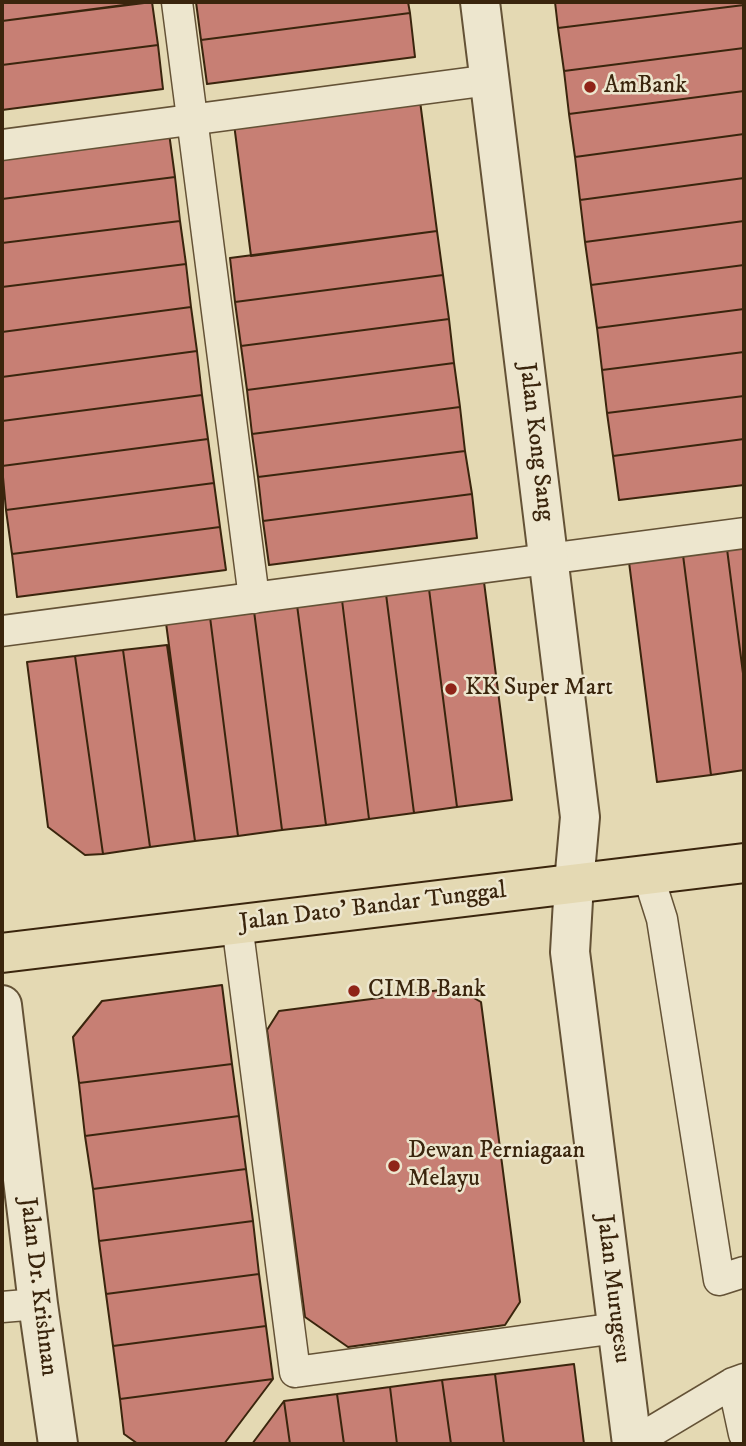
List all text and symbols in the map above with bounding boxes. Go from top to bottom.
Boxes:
place label: AmBank [604,73,687,101]
marker: AmBank [582,79,598,95]
street label: Jalan Kong Sang [511,361,559,523]
place label: KK Super Mart [465,675,613,703]
marker: KK Super Mart [443,681,459,697]
street label: Jalan Dato' Bandar Tunggal [238,877,508,939]
place label: CIMB Bank [368,977,486,1005]
marker: CIMB Bank [346,983,362,999]
place label: Dewan Perniagaan Melayu [408,1138,585,1194]
marker: Dewan Perniagaan Melayu [386,1158,402,1174]
street label: Jalan Dr. Krishnan [12,1196,62,1378]
street label: Jalan Murugesu [589,1213,635,1365]

